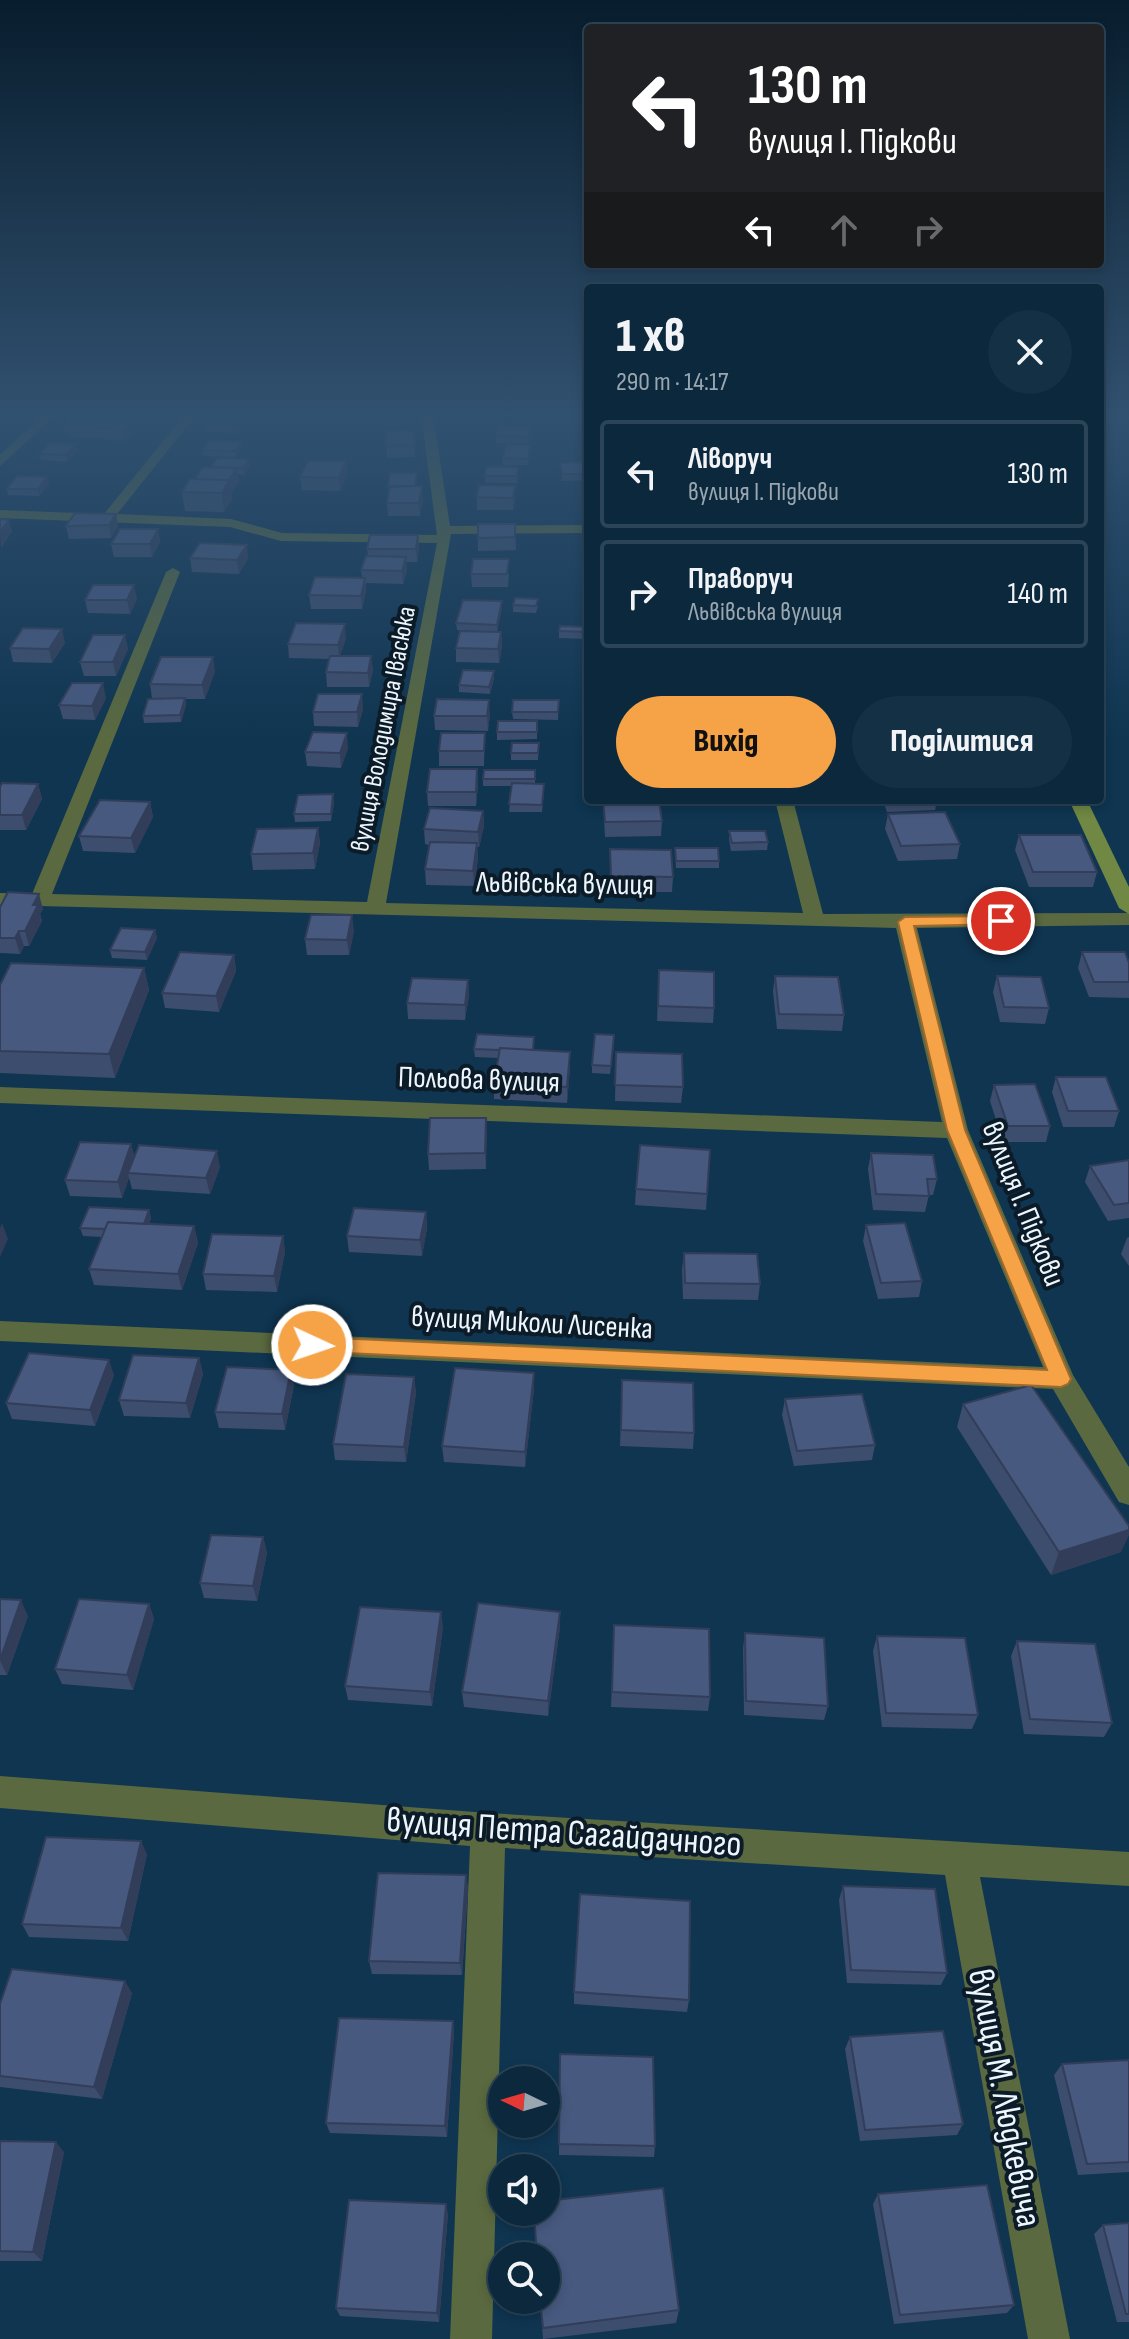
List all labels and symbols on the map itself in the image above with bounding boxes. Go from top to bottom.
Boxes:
street label: вулиця Володимира Івасюка [345,604,423,854]
street label: Львівська вулиця [475,864,654,904]
pin [967,887,1035,955]
street label: Польова вулиця [397,1059,561,1101]
street label: вулиця І. Підкови [974,1117,1072,1291]
street label: вулиця Миколи Лисенка [410,1299,654,1347]
position arrow [270,1303,354,1387]
street label: вулиця Петра Сагайдачного [385,1799,743,1867]
street label: вулиця М. Людкевича [958,1965,1050,2231]
north arrow [488,2066,560,2138]

